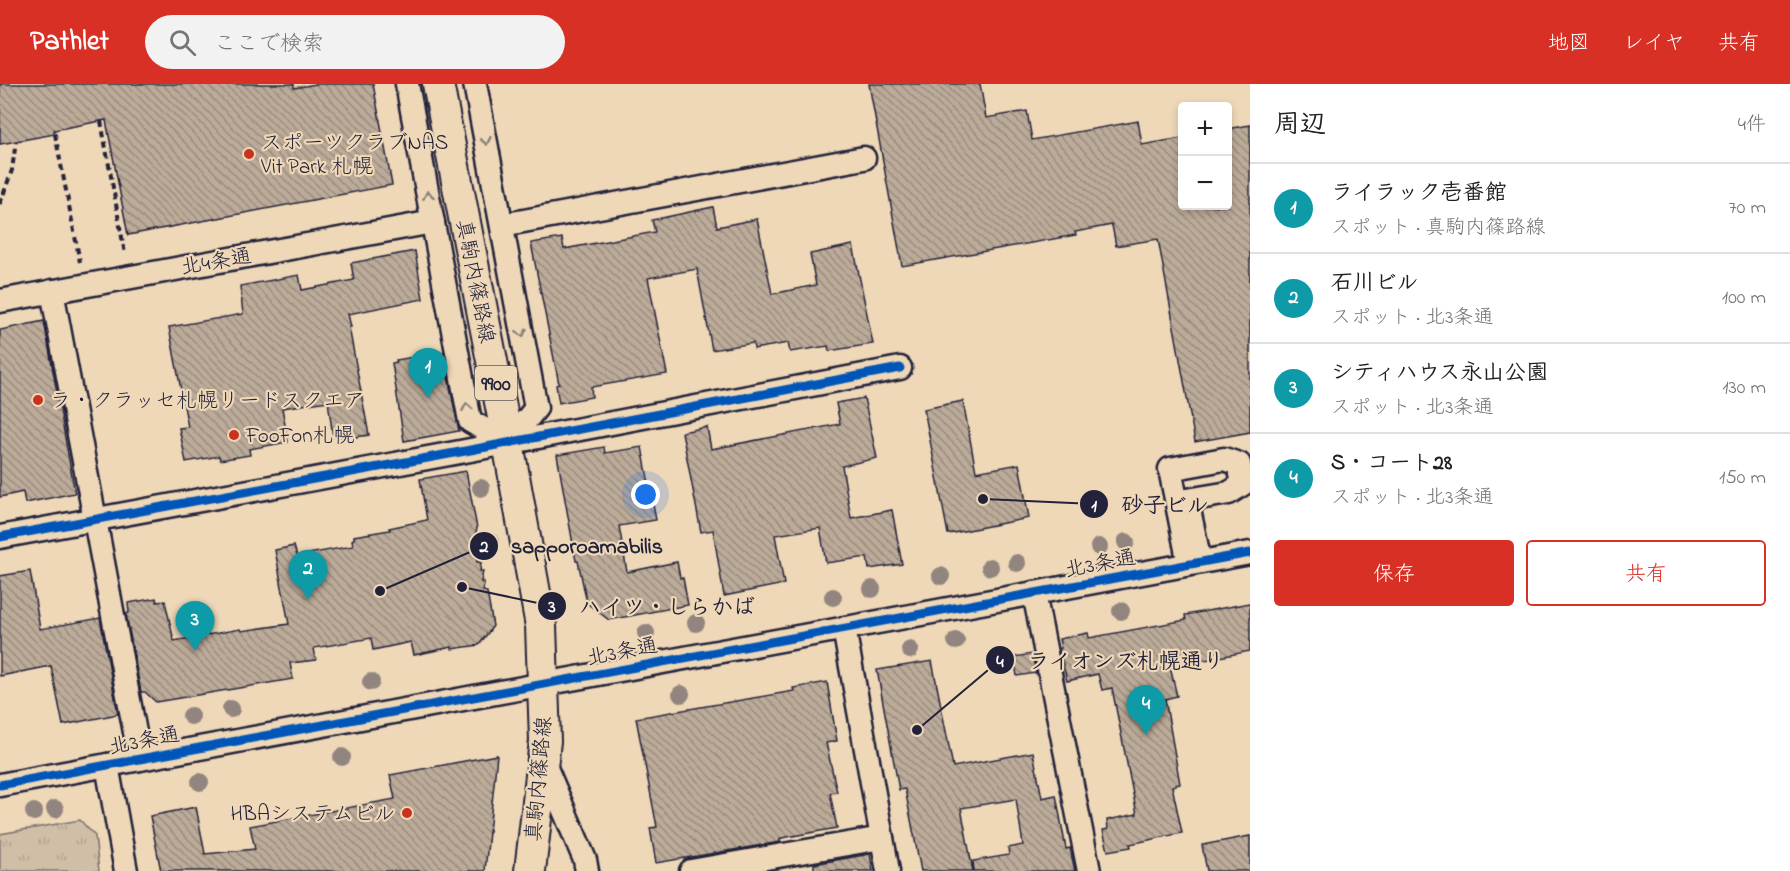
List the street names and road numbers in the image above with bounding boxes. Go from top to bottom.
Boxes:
street label: 真駒内篠路線 [447,217,501,346]
street label: 北4条通 [178,242,254,284]
road number: 9900 [475,366,517,400]
street label: 北3条通 [1062,543,1138,587]
street label: 北3条通 [584,631,660,675]
street label: 真駒内篠路線 [520,715,560,843]
street label: 北3条通 [106,720,182,764]

